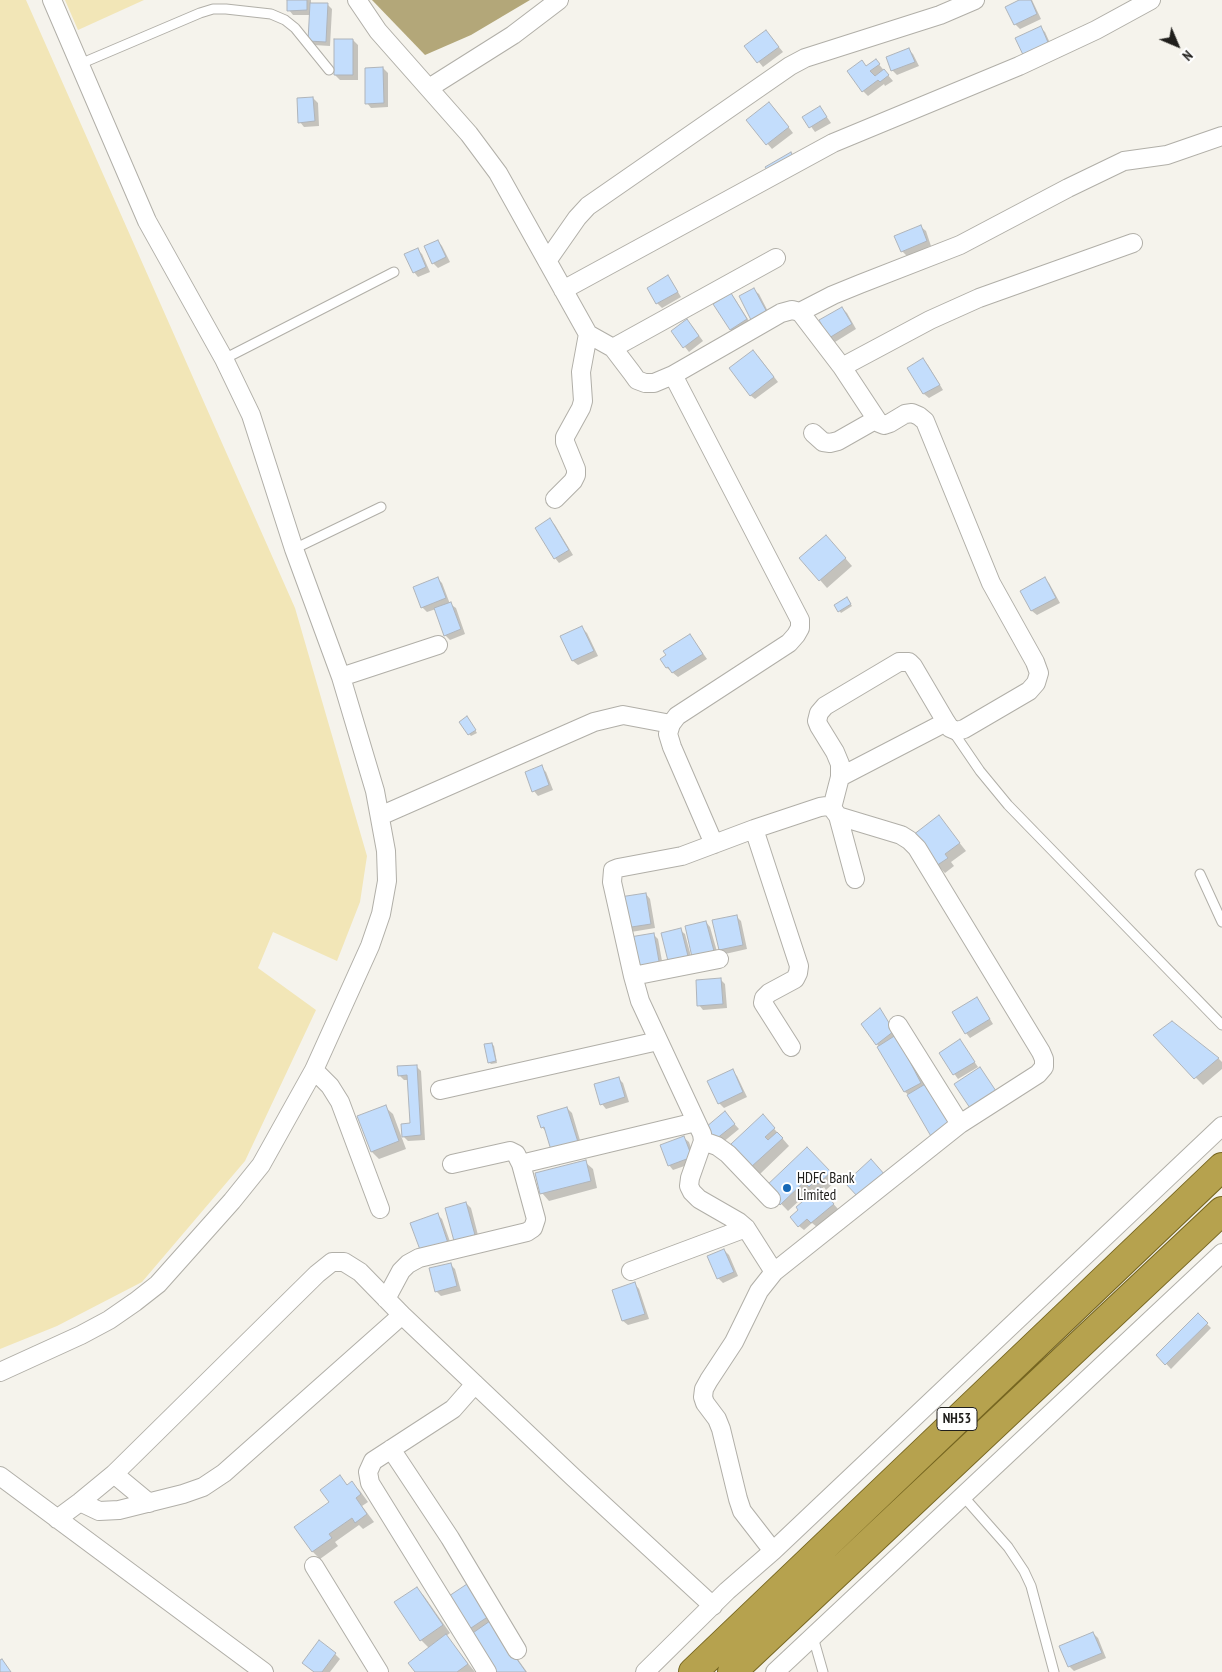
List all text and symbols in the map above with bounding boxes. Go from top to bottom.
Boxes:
north arrow [1152,20,1202,70]
text: N [1179,47,1197,65]
place label: HDFC Bank Limited [797,1170,855,1205]
marker: HDFC Bank Limited [781,1182,793,1194]
road number: NH53 [937,1408,977,1430]

